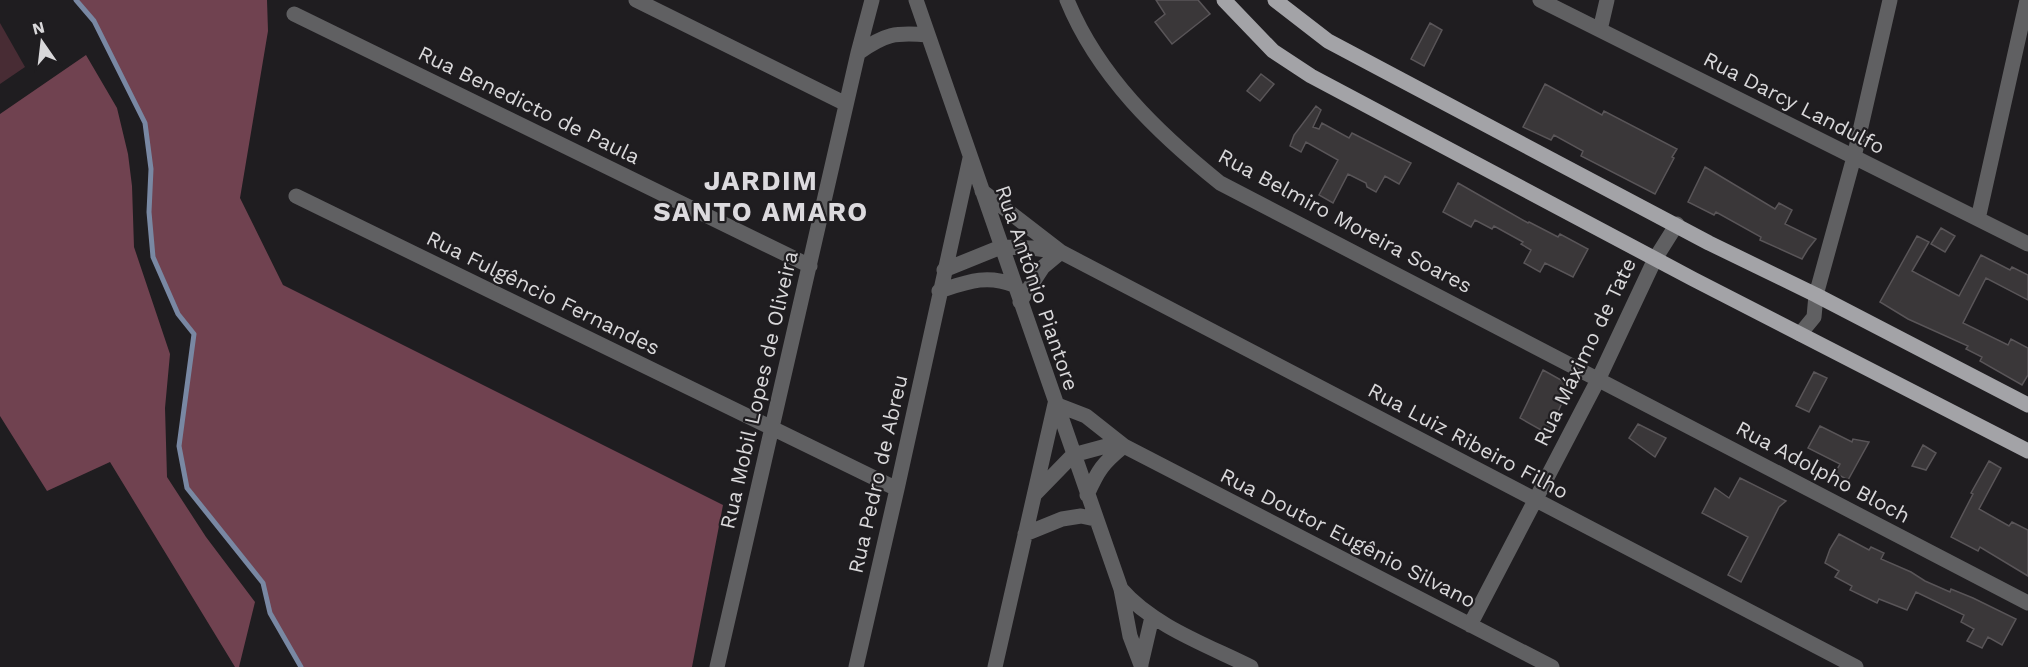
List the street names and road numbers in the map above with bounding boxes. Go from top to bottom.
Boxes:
street label: Rua Benedicto de Paula [414,40,644,169]
street label: Rua Darcy Landulfo [1699,46,1889,159]
street label: Rua Belmiro Moreira Soares [1214,143,1476,298]
street label: Rua Antônio Piantore [991,182,1084,394]
street label: Rua Fulgêncio Fernandes [422,225,664,360]
street label: Rua Mobil Lopes de Oliveira [714,248,803,531]
street label: Rua Máximo de Tate [1528,254,1641,450]
street label: Rua Pedro de Abreu [842,372,913,576]
street label: Rua Luiz Ribeiro Filho [1364,377,1573,504]
street label: Rua Adolpho Bloch [1732,415,1915,528]
street label: Rua Doutor Eugênio Silvano [1216,462,1480,613]

